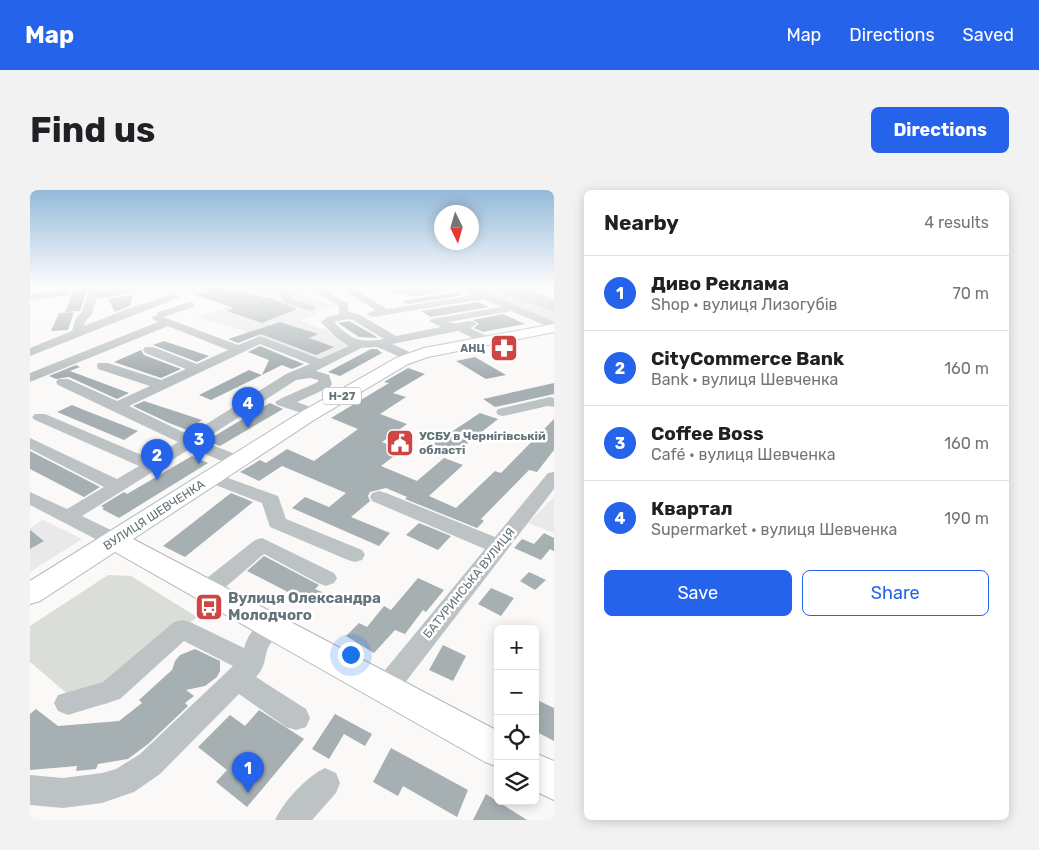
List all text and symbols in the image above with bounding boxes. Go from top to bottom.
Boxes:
text: Map [25,21,74,49]
text: Map [786,24,821,46]
text: Directions [849,24,935,46]
text: Saved [963,24,1014,46]
button: Directions [871,107,1009,153]
text: Find us [30,109,155,151]
north arrow [434,205,479,250]
text: Nearby [604,210,679,235]
text: 4 results [924,213,989,232]
text: Диво Реклама [651,272,789,295]
text: 1 [616,284,624,303]
text: 70 m [952,284,989,303]
text: Shop · вулиця Лизогубів [651,295,838,314]
pharmacy icon: АНЦ [489,333,519,363]
place label: АНЦ [460,342,485,355]
text: CityCommerce Bank [651,347,844,370]
text: 2 [615,359,625,378]
text: 160 m [944,359,989,378]
text: Bank · вулиця Шевченка [651,370,838,389]
pin: 4 [232,387,264,428]
road number: Н-27 [323,388,361,405]
text: Coffee Boss [651,422,764,445]
pin: 3 [183,423,215,464]
public building icon: УСБУ в Чернігівській області [385,428,415,458]
place label: УСБУ в Чернігівській області [419,429,546,457]
text: 3 [615,434,625,453]
text: 160 m [944,434,989,453]
pin: 2 [141,439,173,480]
text: Café · вулиця Шевченка [651,445,835,464]
street label: ВУЛИЦЯ ШЕВЧЕНКА [101,477,207,553]
text: Квартал [651,497,733,520]
text: 4 [615,509,625,528]
text: 190 m [944,509,989,528]
text: Supermarket · вулиця Шевченка [651,520,897,539]
street label: БАТУРИНСЬКА ВУЛИЦЯ [420,525,518,641]
button: Save [604,570,792,616]
button: Share [802,570,989,616]
place label: Вулиця Олександра Молодчого [228,589,381,624]
bus stop icon: Вулиця Олександра Молодчого [194,592,224,622]
map controls [494,625,539,805]
button: + [494,625,539,670]
your location [338,642,364,668]
button: − [494,670,539,715]
button: locate [494,715,539,760]
pin: 1 [232,752,264,793]
button: layers [494,760,539,805]

